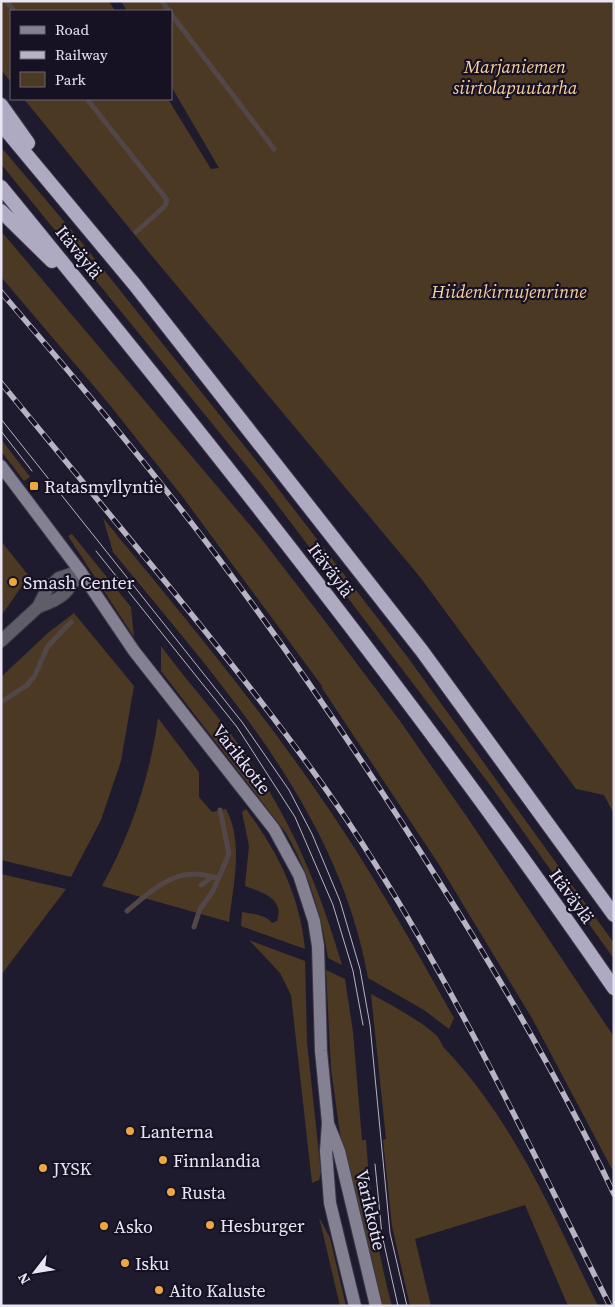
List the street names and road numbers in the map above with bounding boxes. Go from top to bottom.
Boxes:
street label: Itäväylä [50,220,109,285]
street label: Itäväylä [302,538,360,603]
street label: Varikkotie [207,719,277,799]
street label: Itäväylä [544,864,601,929]
street label: Varikkotie [350,1167,392,1253]

